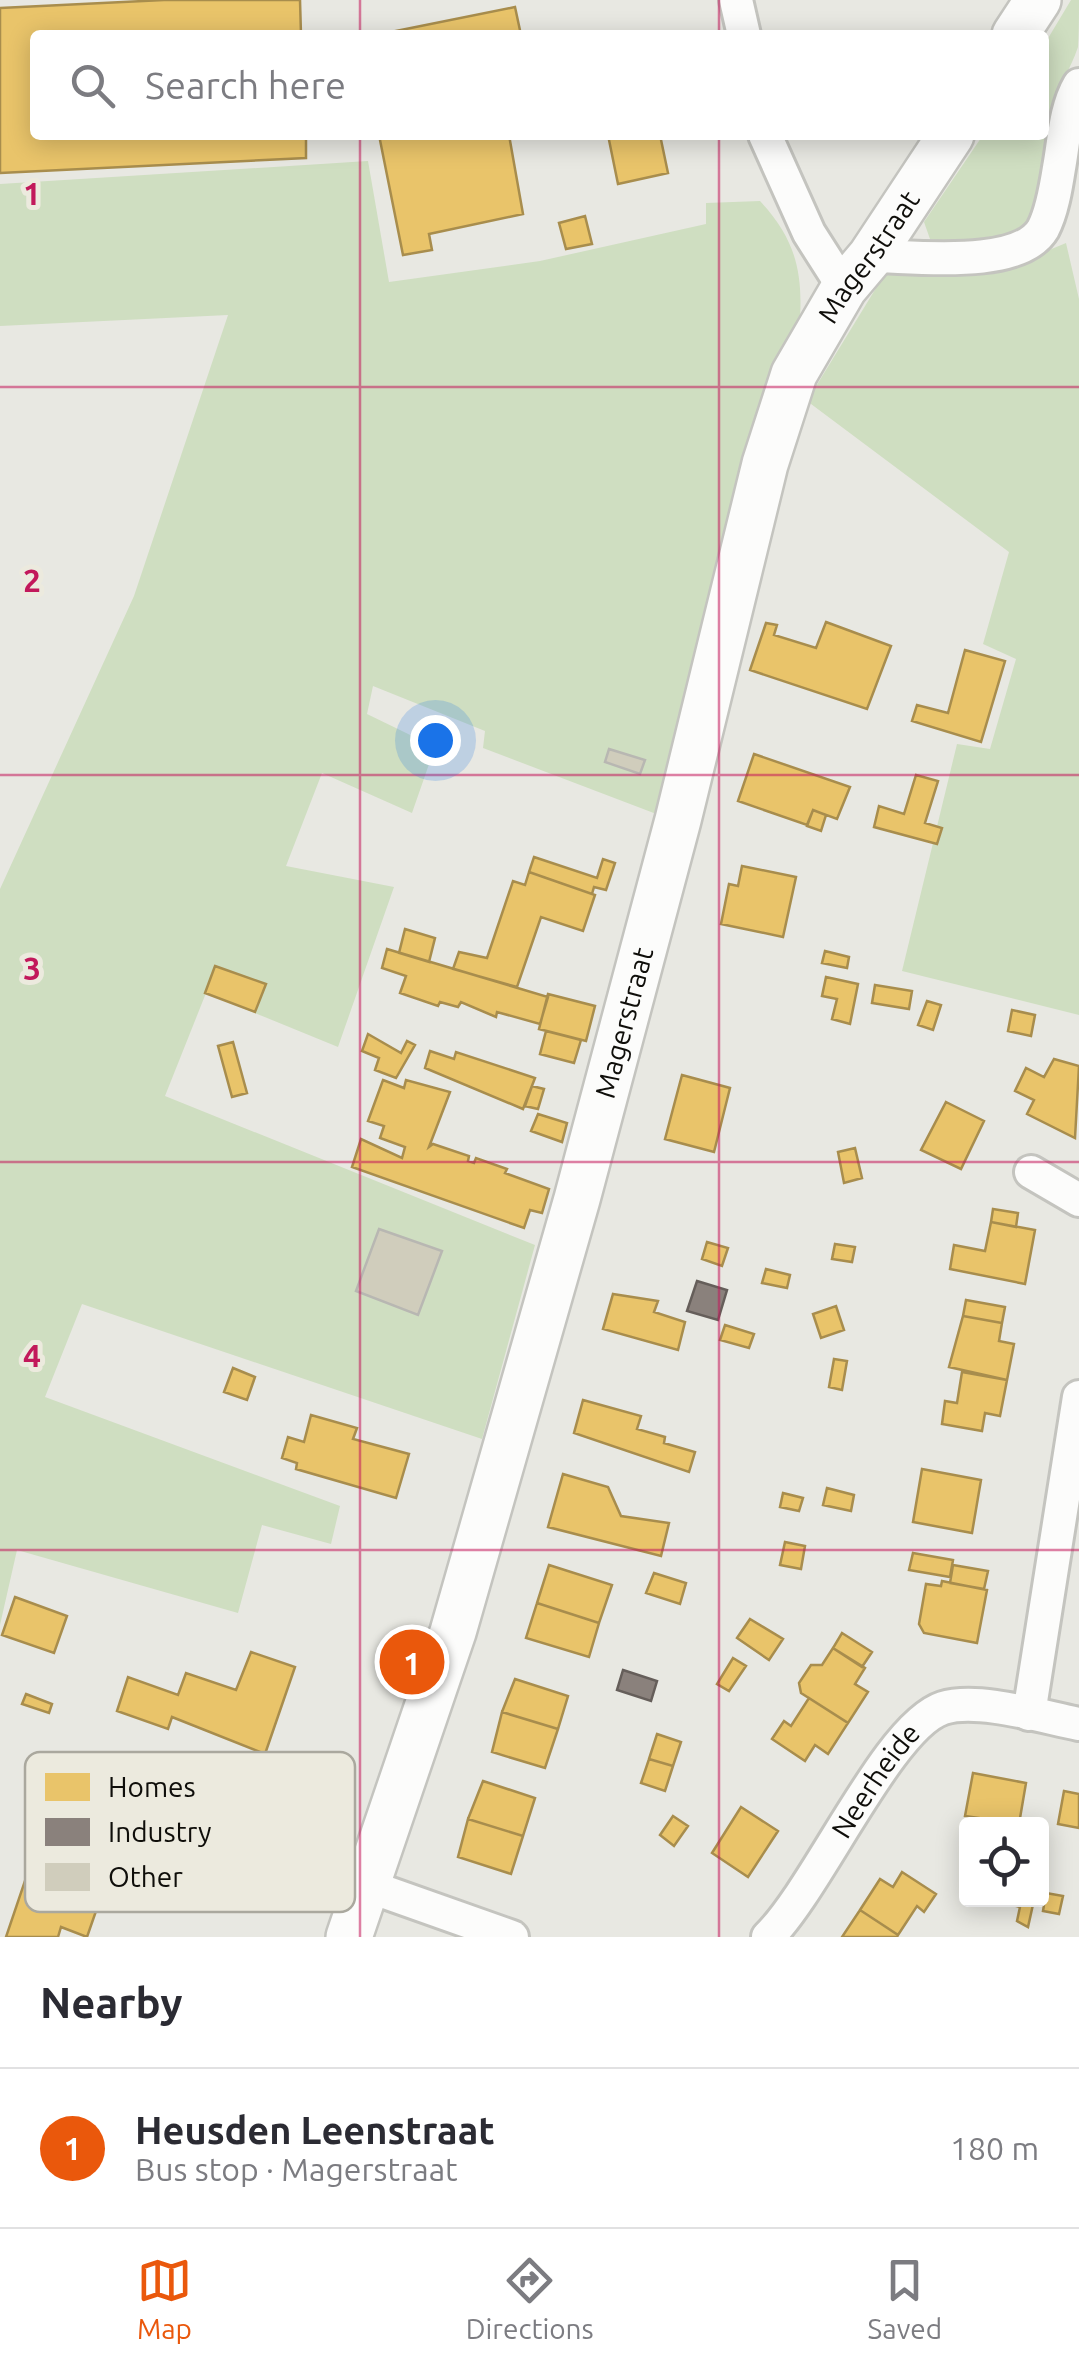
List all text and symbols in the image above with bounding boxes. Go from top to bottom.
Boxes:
search box [30,30,1049,140]
icon: search [65,58,120,113]
text: Search here [145,64,346,106]
text: 1 [23,175,41,211]
street label: Magerstraat [811,185,925,328]
text: 2 [23,562,41,598]
your location [410,715,461,766]
street label: Magerstraat [589,944,658,1101]
text: 3 [23,950,41,986]
text: 4 [23,1337,41,1373]
pin: 1 [380,1624,444,1700]
street label: Neerheide [825,1717,925,1843]
legend [25,1752,355,1912]
text: Homes [108,1771,196,1802]
text: Industry [108,1816,211,1847]
map controls [959,1817,1049,1907]
button: locate [959,1817,1049,1907]
text: Other [108,1861,183,1892]
text: Nearby [40,1979,183,2026]
text: Heusden Leenstraat [135,2109,495,2151]
text: 1 [63,2130,82,2166]
text: 180 m [950,2130,1039,2166]
text: Bus stop · Magerstraat [135,2151,458,2187]
tab: Map [137,2253,192,2344]
tab: Directions [466,2253,594,2344]
tab: Saved [868,2253,942,2344]

